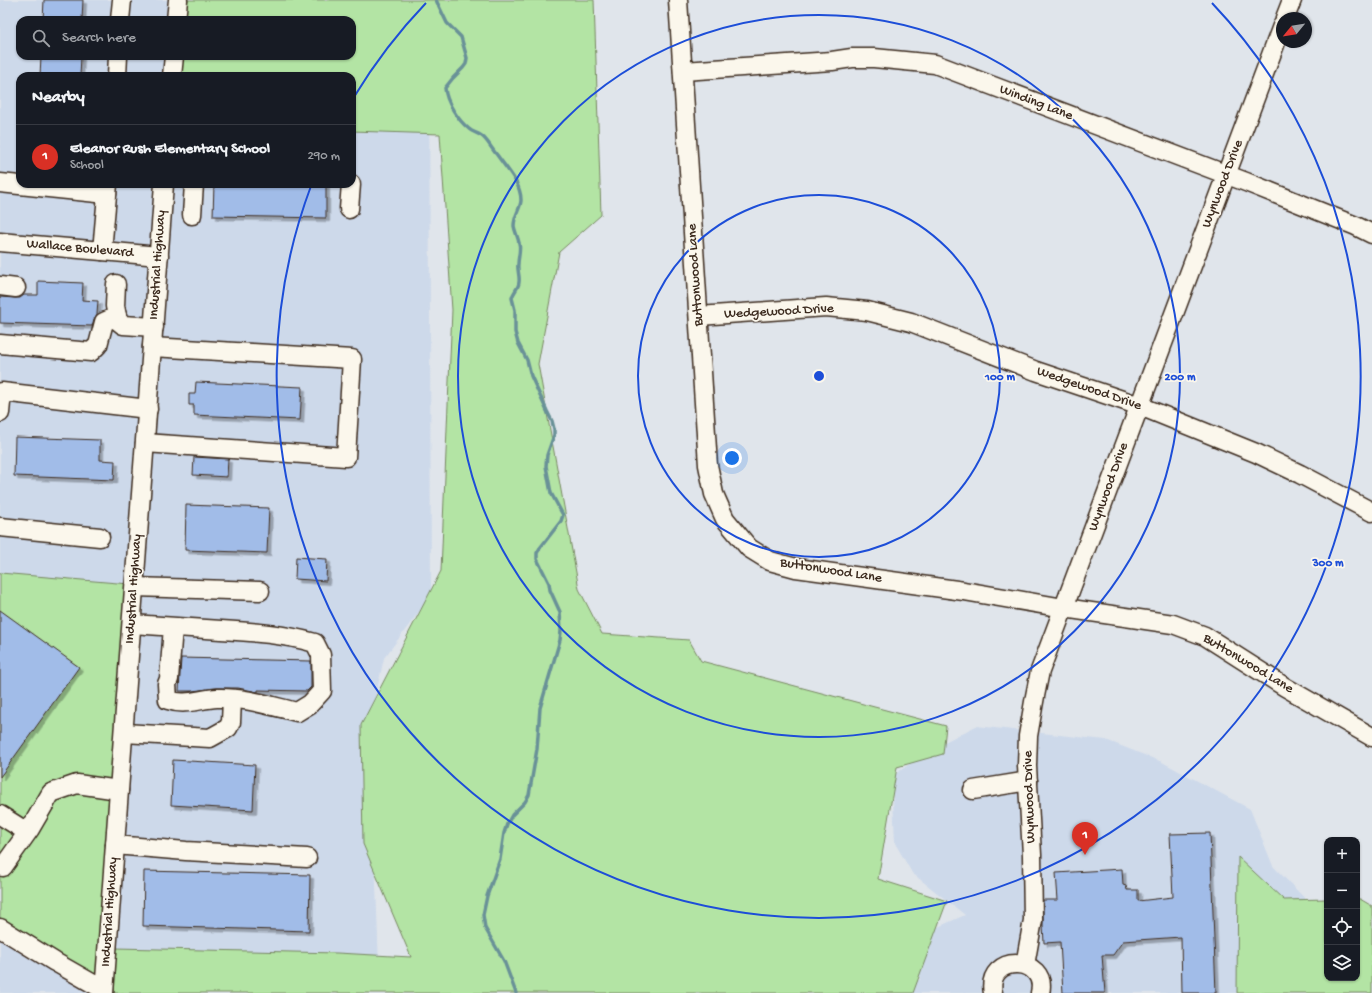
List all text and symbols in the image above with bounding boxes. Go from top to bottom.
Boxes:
north arrow [1276,12,1312,48]
search box [16,16,356,60]
icon: search [30,27,52,49]
text: Search here [62,29,136,47]
street label: Winding Lane [997,81,1076,125]
text: Nearby [32,88,85,108]
street label: Wynwood Drive [1198,137,1248,230]
text: Eleanor Rush Elementary School [70,140,270,158]
text: 1 [42,149,48,164]
text: 290 m [307,149,340,164]
text: School [70,158,104,173]
street label: Industrial Highway [146,210,170,320]
street label: Buttonwood Lane [684,222,708,328]
street label: Wallace Boulevard [26,236,136,262]
street label: Wedgewood Drive [724,301,835,323]
street label: Wedgewood Drive [1034,363,1144,415]
centre of rings [812,369,826,383]
text: 100 m [984,371,1015,385]
text: 200 m [1165,371,1196,385]
street label: Wynwood Drive [1085,440,1133,534]
your location [722,448,742,468]
street label: Industrial Highway [122,534,146,644]
street label: Buttonwood Lane [778,554,884,588]
text: 300 m [1311,557,1344,571]
street label: Buttonwood Lane [1199,630,1297,698]
street label: Wynwood Drive [1020,750,1040,844]
pin: 1 [1072,822,1098,855]
map controls [1324,837,1360,981]
button: + [1324,837,1360,873]
street label: Industrial Highway [98,857,122,967]
button: − [1324,873,1360,909]
button: locate [1324,909,1360,945]
button: layers [1324,945,1360,981]

